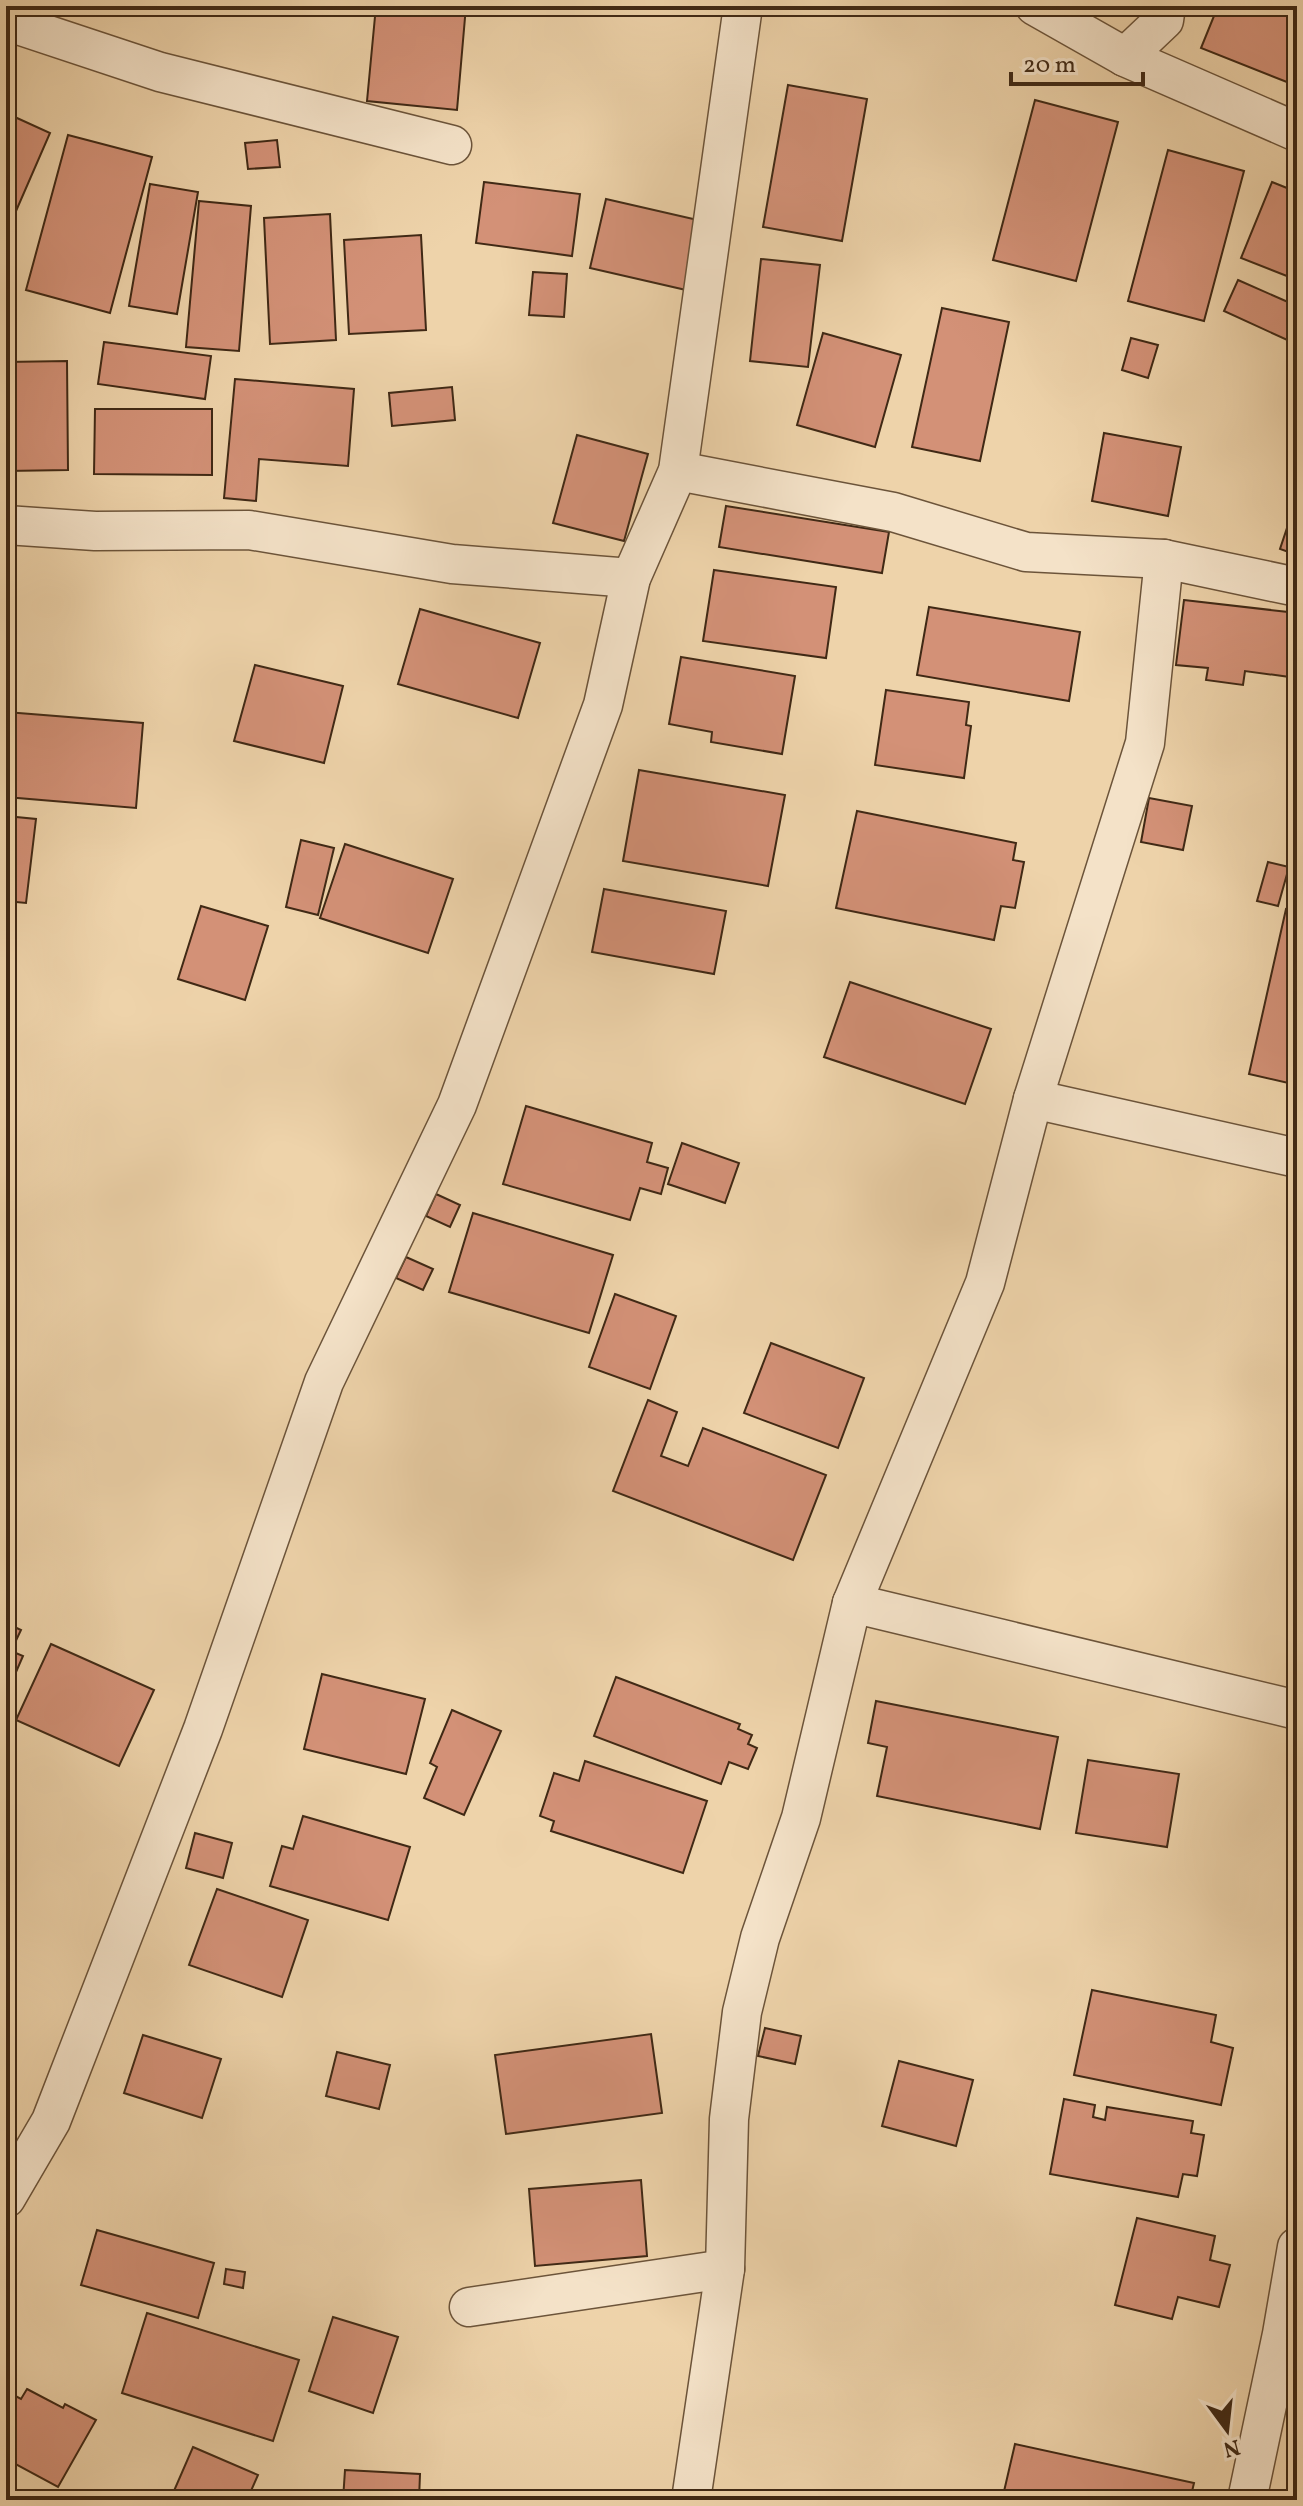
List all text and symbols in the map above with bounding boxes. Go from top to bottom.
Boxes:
scale bar [1011,36,1143,86]
text: 20 m [1023,49,1076,83]
north arrow [1187,2390,1267,2470]
text: N [1220,2430,1243,2464]

